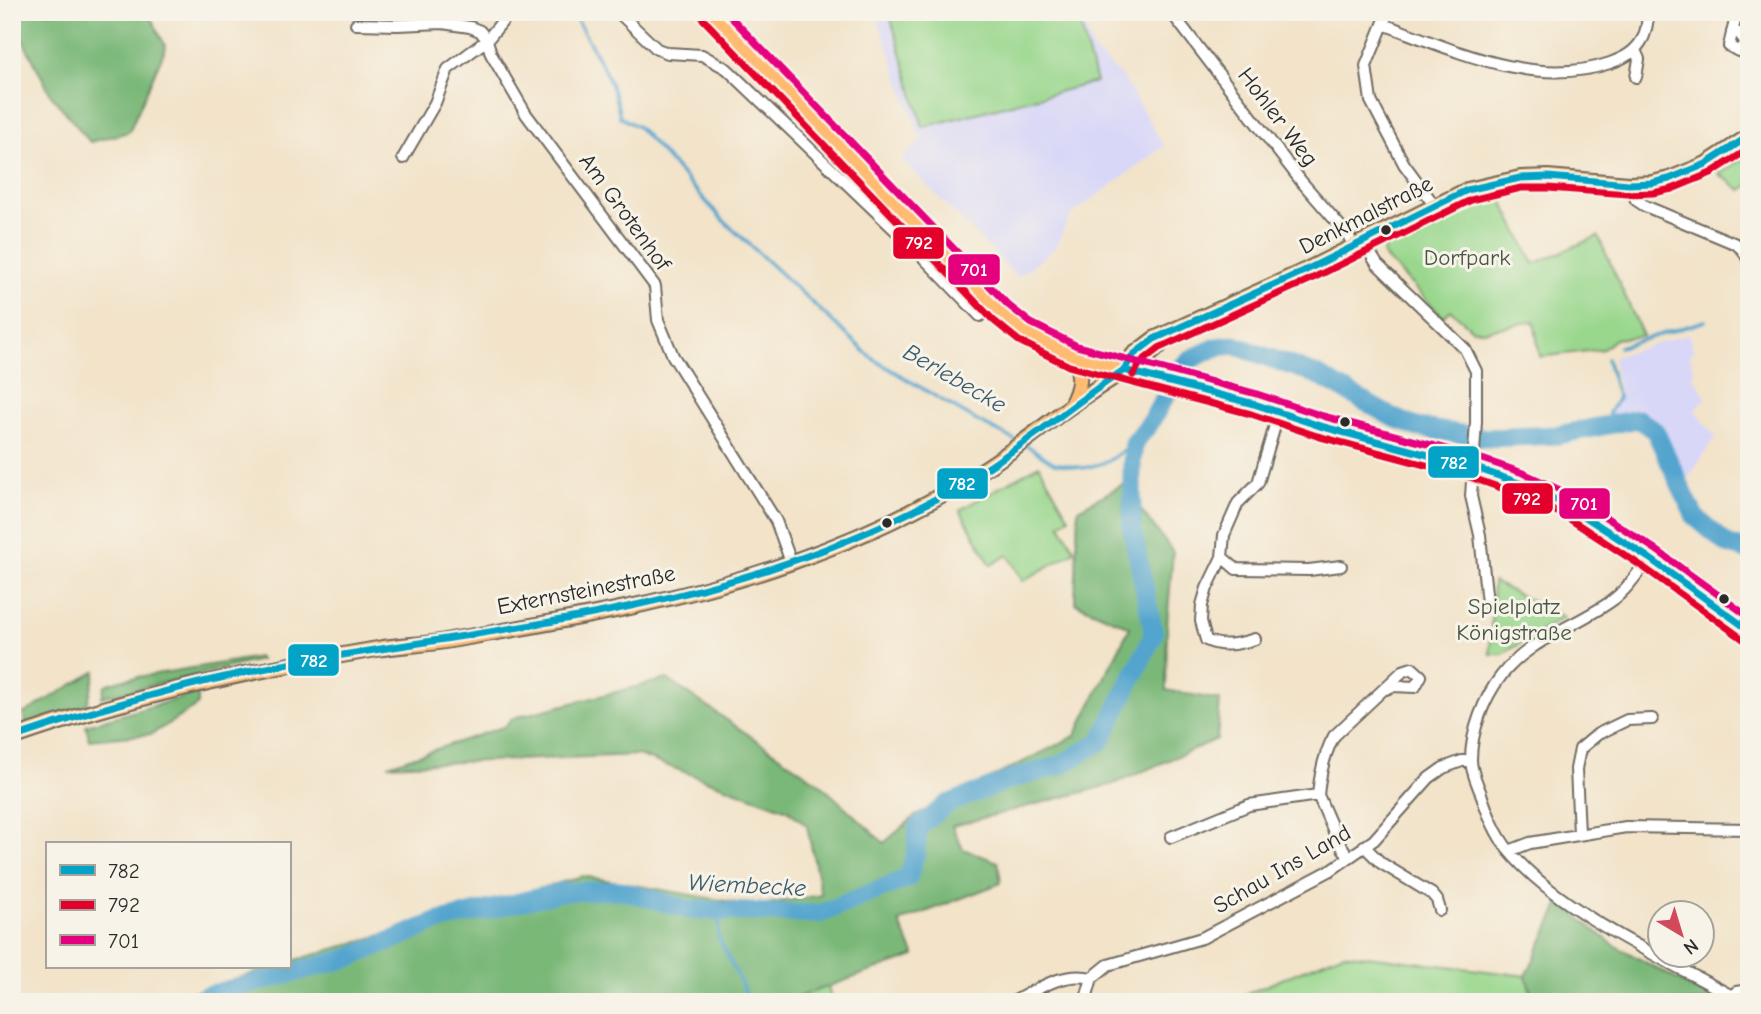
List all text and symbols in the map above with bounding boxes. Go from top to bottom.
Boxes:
street label: Hohler Weg [1232,62,1324,172]
street label: Am Grotenhof [573,148,677,277]
street label: Denkmalstraße [1295,170,1437,260]
unlabelled marker [1379,223,1393,237]
line badge: 792 [892,226,945,260]
text: 792 [905,232,933,254]
park label: Dorfpark [1424,244,1510,271]
line badge: 701 [947,253,1001,286]
text: 701 [961,259,987,281]
water label: Berlebecke [899,337,1011,419]
unlabelled marker [1338,415,1352,429]
line badge: 782 [1427,445,1480,479]
text: 782 [1440,452,1468,474]
line badge: 782 [936,467,989,500]
text: 782 [948,473,976,495]
line badge: 792 [1501,482,1554,515]
line badge: 701 [1558,487,1611,520]
text: 792 [1513,488,1541,510]
text: 701 [1571,493,1597,515]
unlabelled marker [880,516,894,530]
street label: Externsteinestraße [495,559,677,621]
unlabelled marker [1717,592,1731,606]
park label: Spielplatz Königstraße [1456,593,1572,646]
line badge: 782 [287,643,340,677]
text: 782 [300,650,328,672]
street label: Schau Ins Land [1208,819,1356,919]
legend [46,842,290,968]
text: 782 [108,859,140,883]
water label: Wiembecke [687,868,807,902]
text: 792 [108,893,140,917]
north arrow [1646,898,1716,968]
text: 701 [108,929,139,953]
text: N [1679,934,1703,959]

